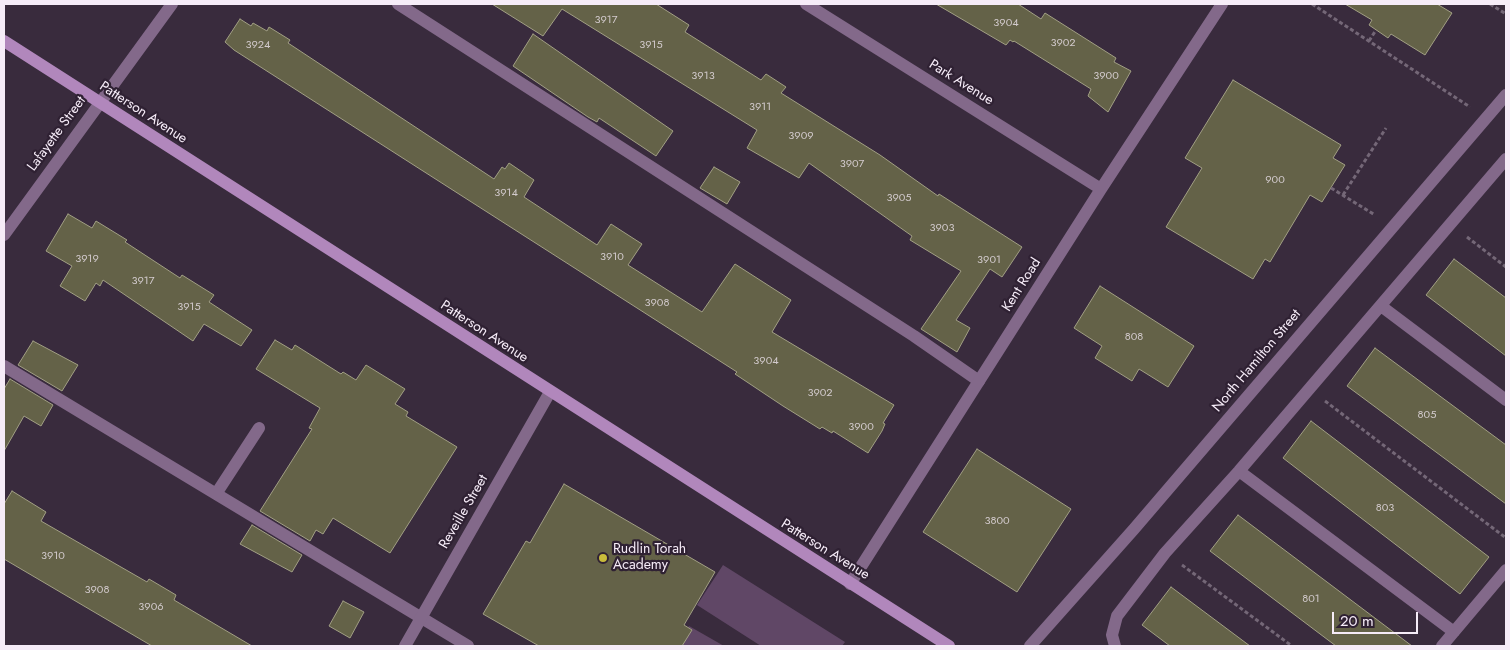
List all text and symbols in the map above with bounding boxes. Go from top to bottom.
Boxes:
house number: 3917 [594,13,618,27]
house number: 3904 [993,16,1019,30]
house number: 3902 [1050,36,1076,50]
house number: 3924 [245,38,271,52]
house number: 3915 [639,38,663,52]
street label: Park Avenue [926,57,996,109]
house number: 3913 [691,69,715,83]
house number: 3900 [1093,69,1119,83]
street label: Patterson Avenue [96,78,190,148]
street label: Lafayette Street [24,93,90,175]
house number: 3911 [749,100,771,114]
house number: 3909 [788,129,814,143]
house number: 3907 [840,157,864,171]
house number: 900 [1265,173,1285,187]
house number: 3914 [494,186,518,200]
house number: 3905 [886,191,912,205]
house number: 3903 [930,221,954,235]
house number: 3910 [600,250,624,264]
house number: 3919 [75,252,99,266]
house number: 3901 [977,253,1001,267]
street label: Kent Road [999,255,1045,315]
house number: 3917 [131,274,155,288]
house number: 3908 [645,296,669,310]
street label: Patterson Avenue [437,297,531,367]
house number: 3915 [177,300,201,314]
street label: North Hamilton Street [1209,306,1305,416]
house number: 808 [1125,330,1143,344]
house number: 3904 [753,354,779,368]
house number: 3902 [807,386,833,400]
house number: 805 [1418,408,1436,422]
house number: 3900 [848,420,874,434]
street label: Reveille Street [436,472,492,552]
house number: 803 [1376,501,1394,515]
house number: 3800 [984,514,1010,528]
street label: Patterson Avenue [778,516,872,584]
place label: Rudlin Torah Academy [613,542,686,574]
house number: 3910 [41,549,65,563]
marker: Rudlin Torah Academy [597,552,609,564]
house number: 3908 [85,583,109,597]
house number: 801 [1302,592,1320,606]
house number: 3906 [138,600,164,614]
scale bar [1335,602,1421,634]
text: 20 m [1340,610,1374,632]

